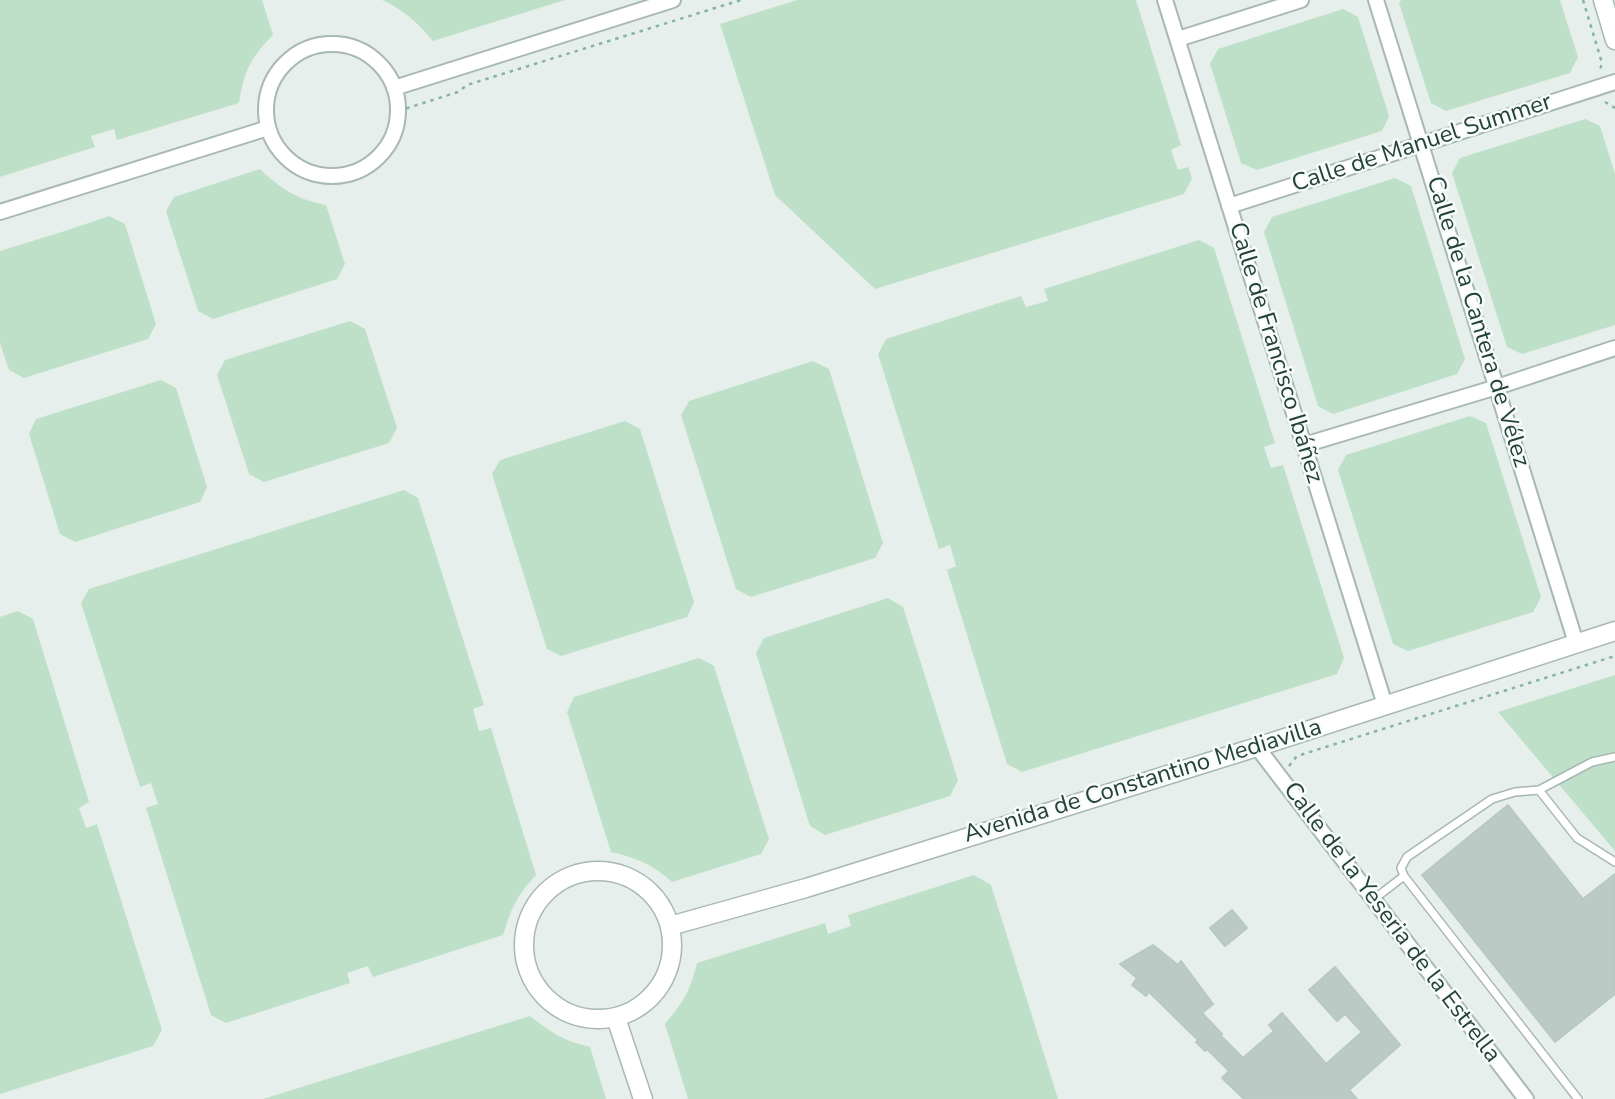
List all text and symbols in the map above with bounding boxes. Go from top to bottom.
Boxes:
street label: Calle de Manuel Summer [1288,88,1556,200]
street label: Calle de la Cantera de Vélez [1419,173,1535,471]
street label: Calle de Francisco Ibáñez [1222,219,1328,487]
street label: Avenida de Constantino Mediavilla [961,714,1325,850]
street label: Calle de la Yeseria de la Estrella [1276,777,1506,1069]

